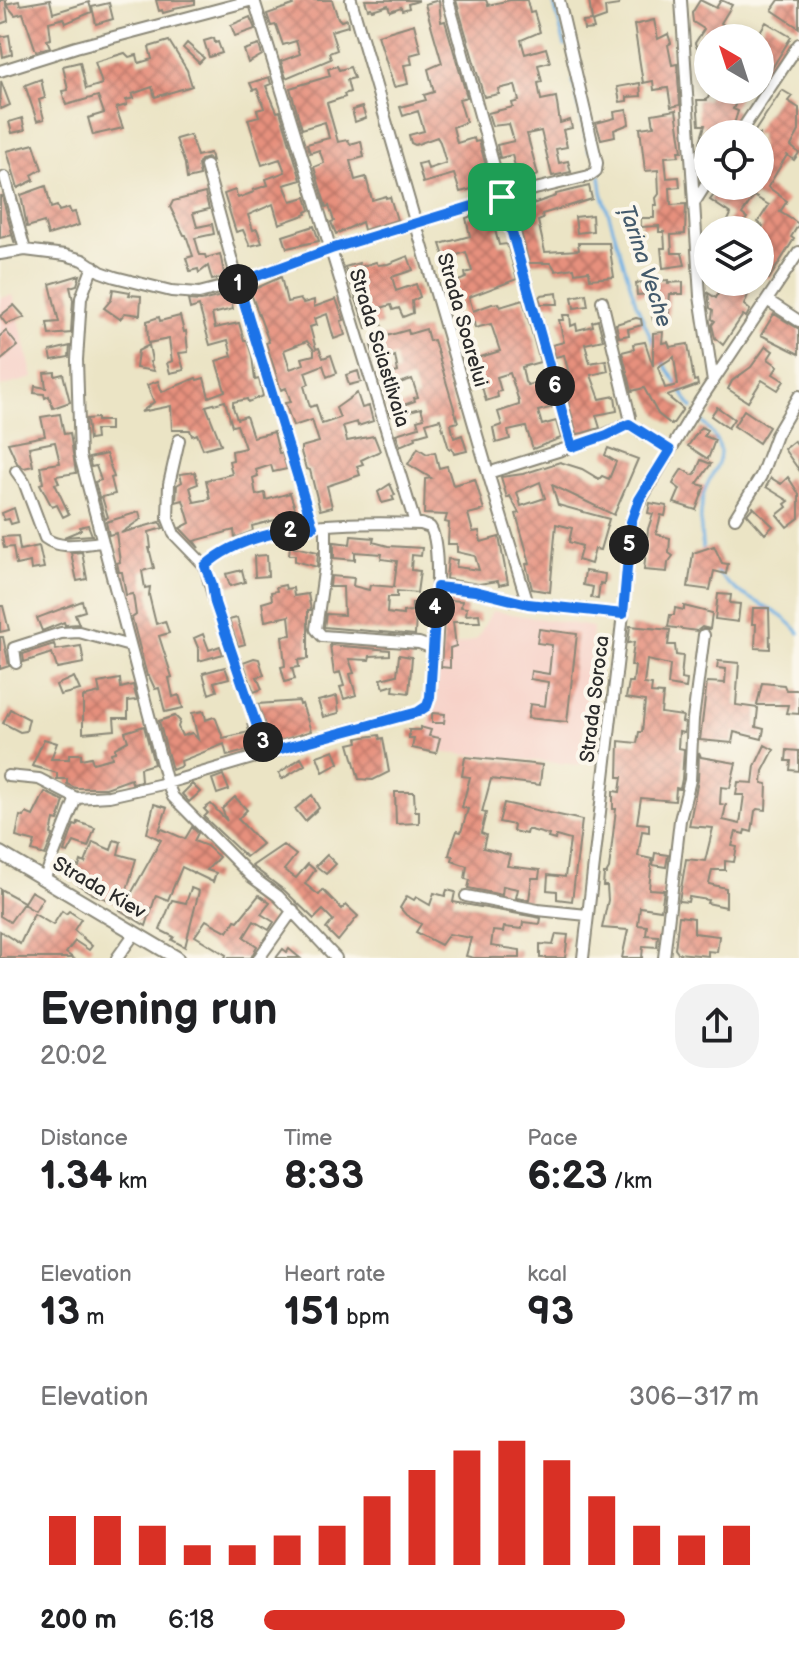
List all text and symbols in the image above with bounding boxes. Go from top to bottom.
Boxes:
north arrow [694,24,774,104]
map controls [694,24,774,296]
button: locate [694,120,774,200]
pin [468,163,536,231]
icon: arrive [480,175,524,219]
water label: Țarina Veche [613,202,677,331]
button: layers [694,216,774,296]
street label: Strada Soarelui [431,250,493,390]
pin: 1 [218,264,258,304]
street label: Strada Sciastlivaia [344,266,414,430]
text: 1 [233,270,243,297]
pin: 6 [535,366,575,406]
text: 6 [548,372,562,399]
pin: 2 [270,511,310,551]
text: 2 [283,517,297,544]
pin: 5 [609,525,649,565]
text: 5 [623,531,635,558]
pin: 4 [415,588,455,628]
text: 4 [429,594,441,621]
street label: Strada Soroca [575,634,615,764]
pin: 3 [243,722,283,762]
text: 3 [257,728,269,755]
street label: Strada Kiev [48,852,150,924]
text: Evening run [40,984,277,1037]
button: share [675,984,759,1068]
text: 20:02 [40,1041,107,1072]
text: Distance [40,1125,128,1152]
text: Time [284,1125,332,1152]
text: Pace [527,1125,578,1152]
text: 1.34 [40,1152,113,1200]
text: 8:33 [284,1152,364,1200]
text: 6:23 [527,1152,608,1200]
text: km [113,1168,147,1195]
text: /km [608,1168,652,1195]
text: Elevation [40,1261,132,1288]
text: Heart rate [284,1261,385,1288]
text: kcal [527,1261,567,1288]
text: 13 [40,1288,80,1336]
text: 151 [284,1288,340,1336]
text: 93 [527,1288,574,1336]
text: m [80,1304,104,1331]
text: bpm [340,1304,390,1331]
text: Elevation [40,1382,148,1413]
text: 306–317 m [629,1382,759,1413]
text: 200 m [40,1605,117,1636]
text: 6:18 [168,1605,214,1636]

